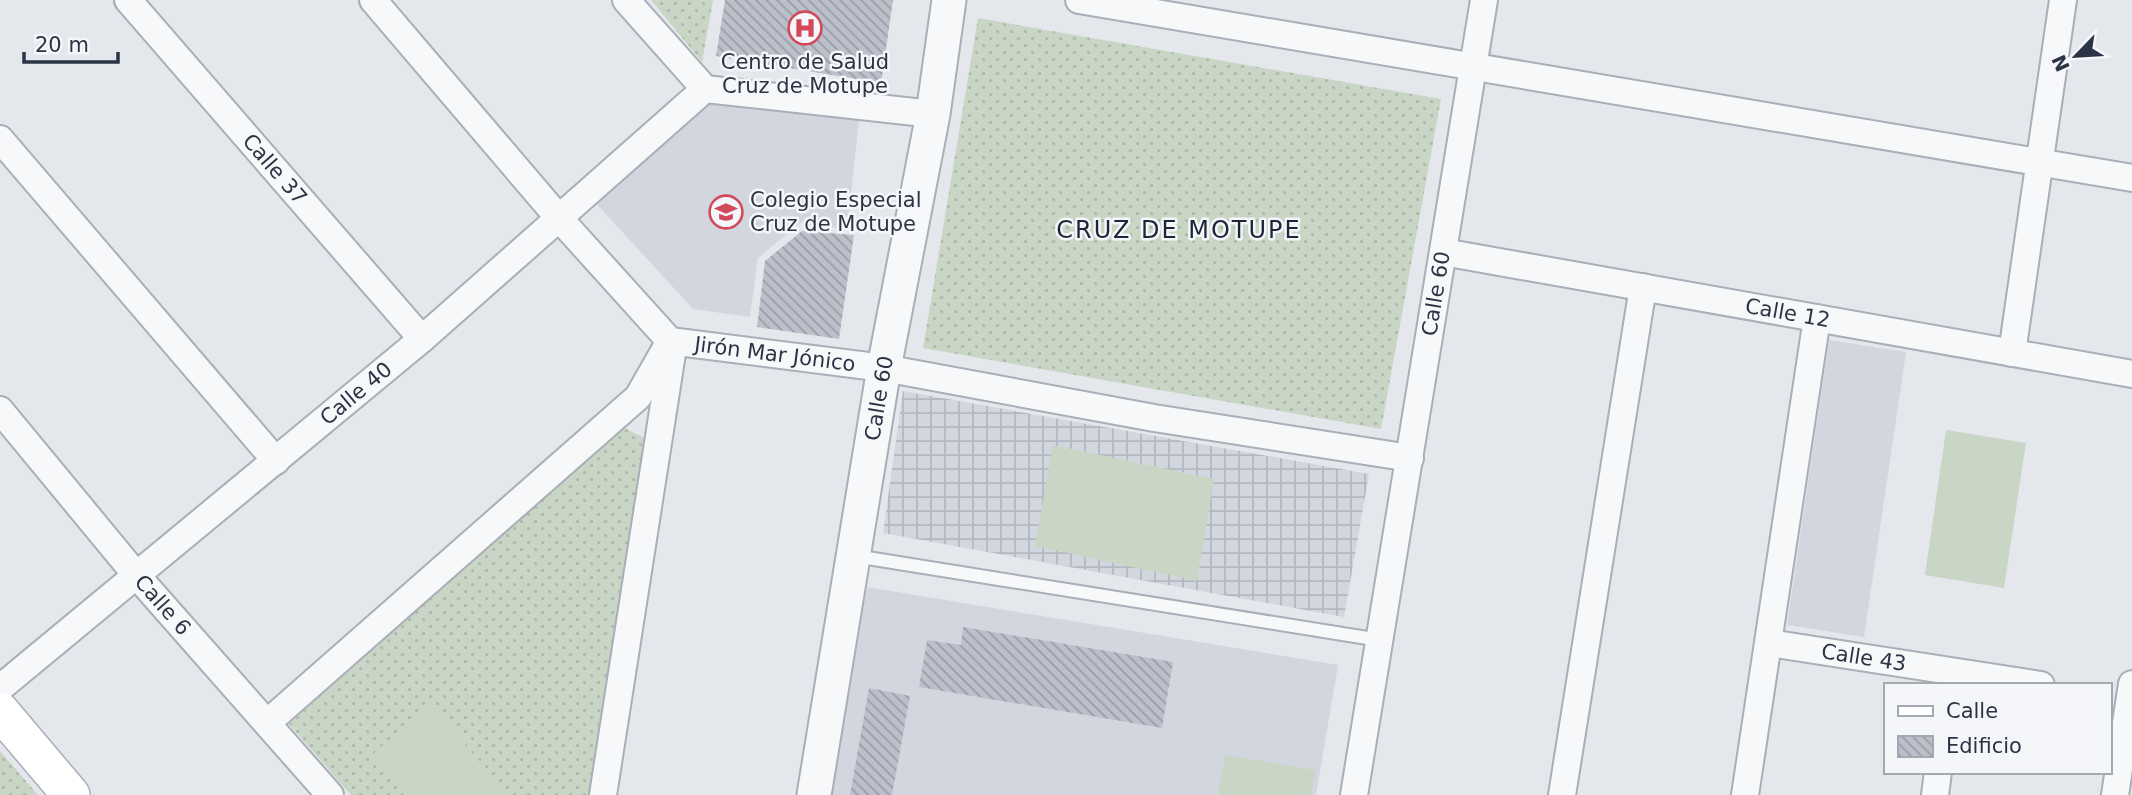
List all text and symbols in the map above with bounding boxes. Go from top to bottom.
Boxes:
hospital icon: Centro de Salud Cruz de Motupe [786,9,824,47]
scale bar [24,21,119,65]
north arrow [2041,21,2111,91]
text: 20 m [35,33,89,57]
place label: Centro de Salud Cruz de Motupe [721,50,889,98]
text: N [2047,51,2074,75]
street label: Calle 37 [238,129,312,209]
place label: Colegio Especial Cruz de Motupe [750,188,922,236]
school or university icon: Colegio Especial Cruz de Motupe [707,193,745,231]
district label: CRUZ DE MOTUPE [1056,216,1302,244]
street label: Calle 60 [1417,249,1455,338]
street label: Calle 12 [1743,294,1832,332]
street label: Jirón Mar Jónico [691,332,857,376]
street label: Calle 60 [860,354,898,442]
street label: Calle 40 [315,357,397,430]
street label: Calle 6 [130,570,196,640]
street label: Calle 43 [1820,639,1908,676]
legend [1884,683,2111,774]
text: Calle [1946,699,1998,723]
text: Edificio [1946,734,2022,758]

